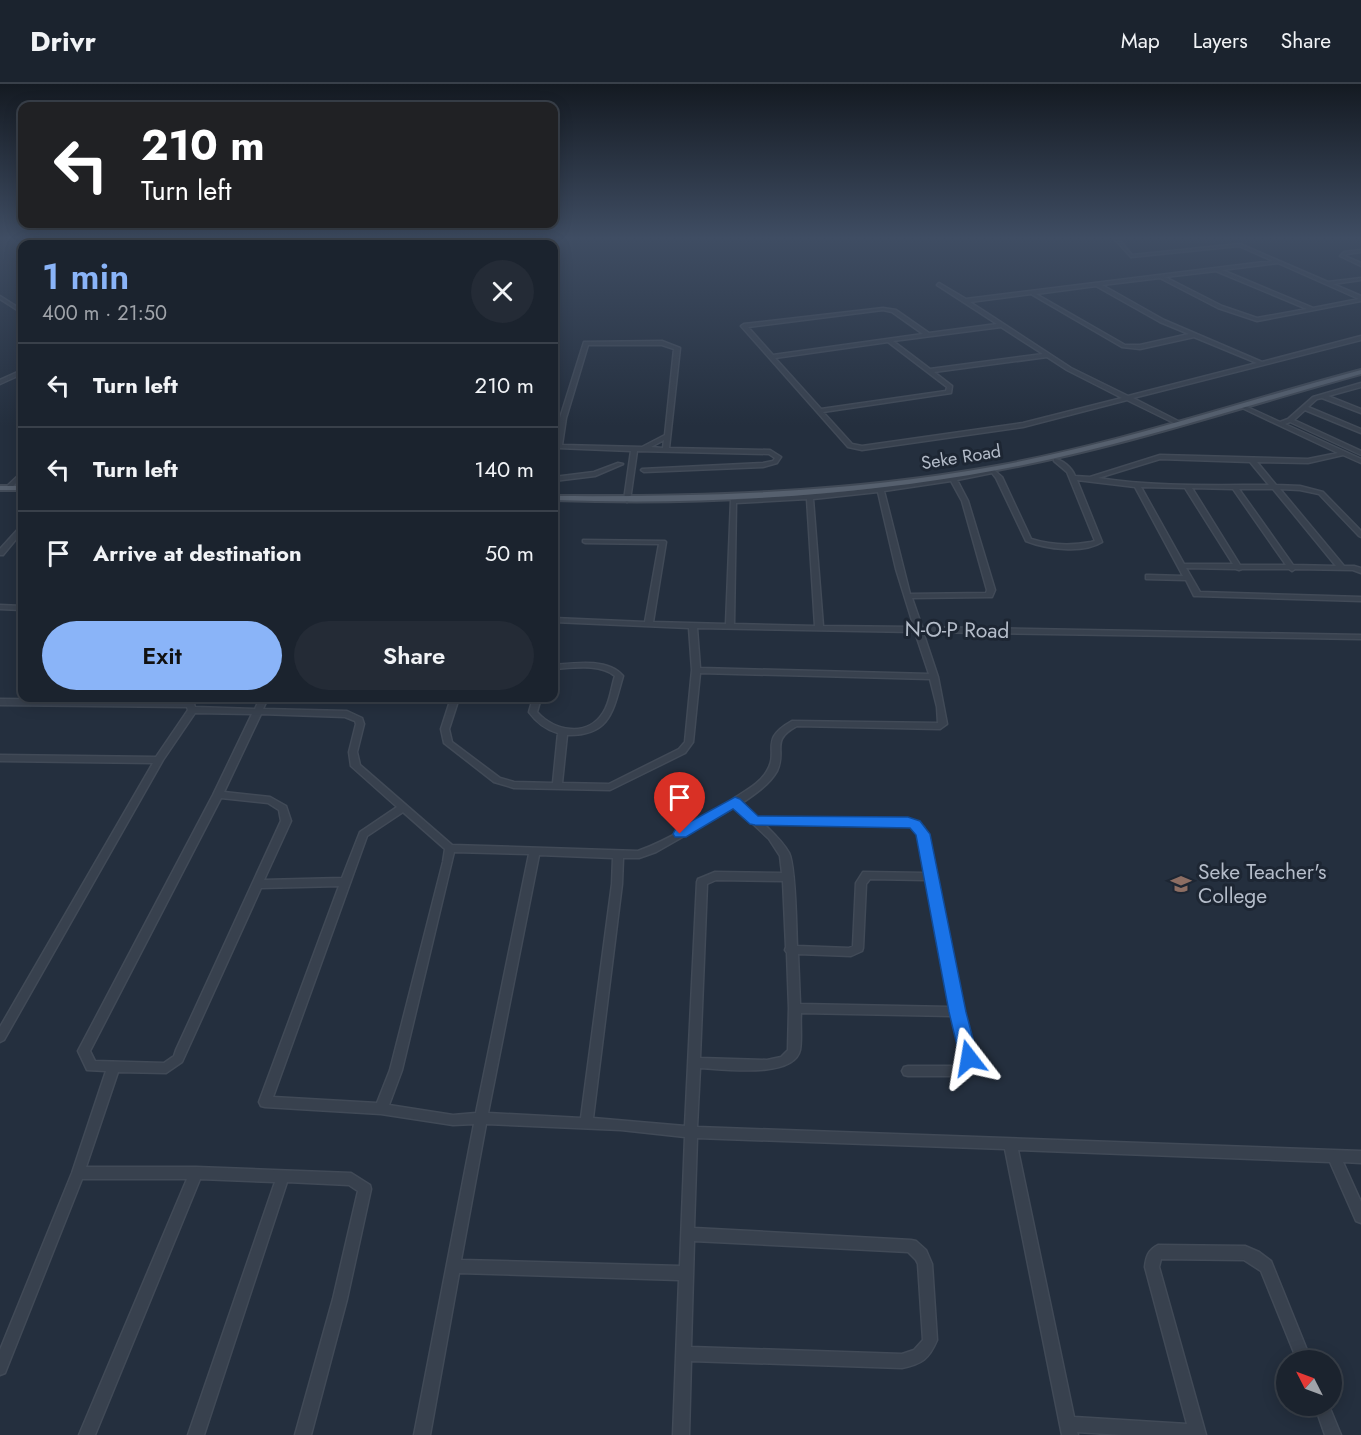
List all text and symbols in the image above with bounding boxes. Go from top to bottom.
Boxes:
text: Drivr [30,21,96,62]
text: Map [1121,26,1160,56]
text: Layers [1193,26,1248,56]
text: Share [1281,26,1331,56]
text: 210 m [141,115,265,176]
icon: left [42,126,120,204]
text: Turn left [141,171,231,210]
text: 1 min [42,250,129,302]
button: close [471,260,534,323]
text: 400 m · 21:50 [42,299,167,328]
icon: left [42,369,75,402]
text: Turn left [93,369,178,401]
text: 210 m [475,369,534,401]
street label: Seke Road [919,438,1003,476]
icon: left [42,453,75,486]
text: Turn left [93,453,178,485]
text: 140 m [474,453,534,485]
icon: arrive [42,537,75,570]
text: Arrive at destination [93,537,302,569]
text: 50 m [485,537,534,569]
street label: N-O-P Road [904,614,1010,646]
button: Exit [42,621,282,690]
button: Share [294,621,534,690]
pin [654,772,705,834]
icon: arrive [663,781,696,814]
place label: Seke Teacher's College [1198,857,1326,911]
school or university icon: Seke Teacher's College [1169,872,1193,896]
position arrow [937,1026,1001,1090]
north arrow [1276,1350,1342,1416]
map controls [1276,1350,1342,1416]

